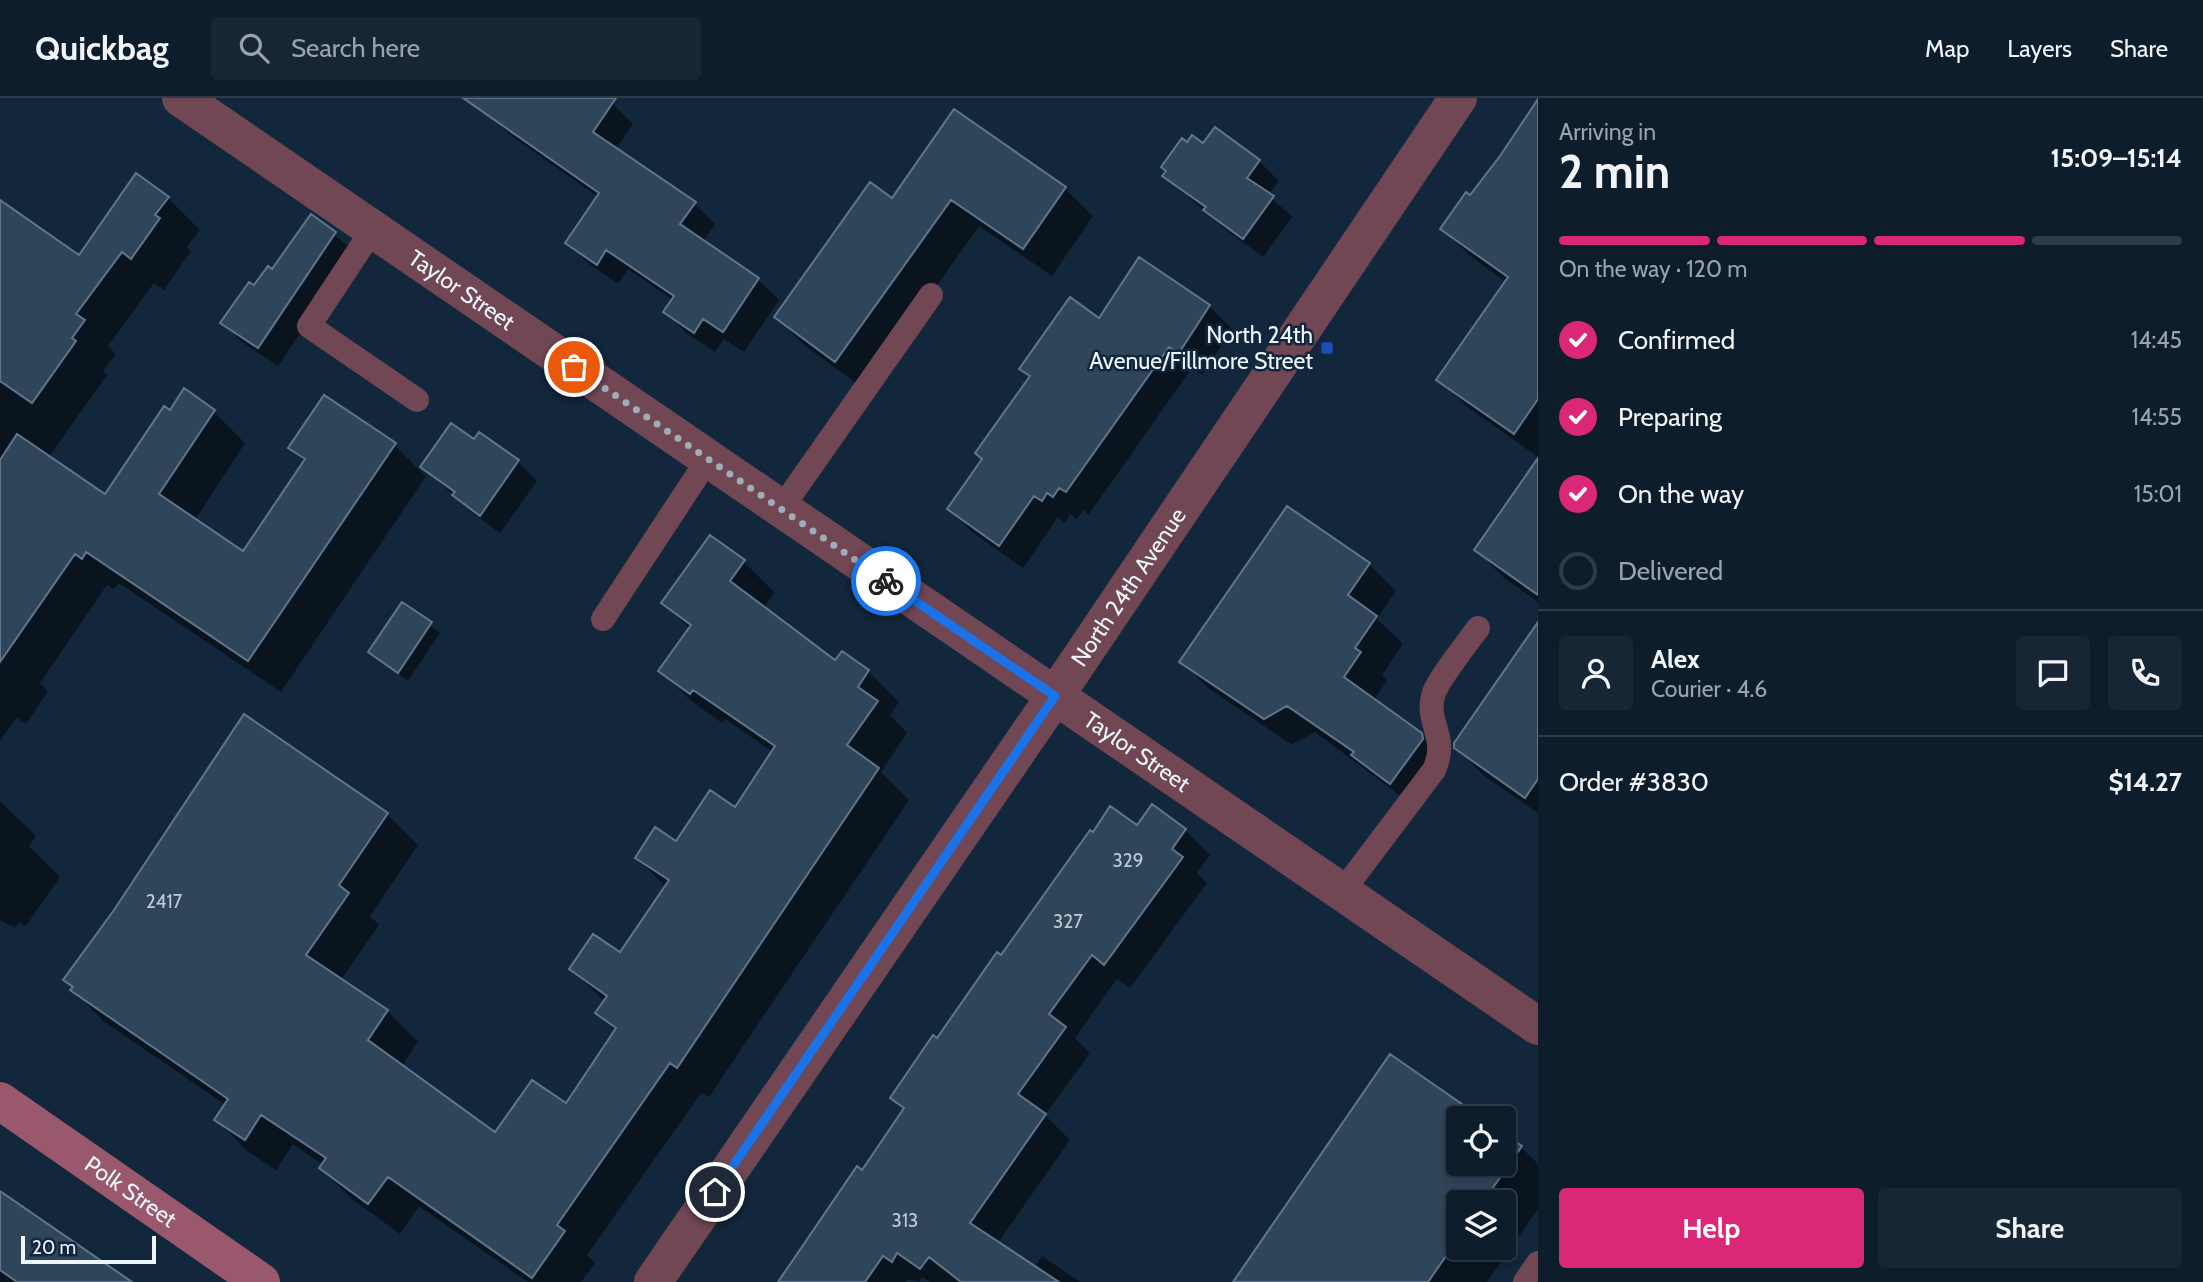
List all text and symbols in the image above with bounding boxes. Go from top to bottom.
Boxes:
search box [211,17,701,80]
text: Quickbag [35,28,169,68]
icon: search [235,29,273,67]
text: Search here [291,32,420,64]
text: Map [1925,34,1969,63]
text: Layers [2007,34,2072,63]
text: Share [2110,34,2168,63]
text: Arriving in [1559,118,1656,146]
text: 15:09–15:14 [2051,142,2182,174]
text: 2 min [1559,144,1670,200]
street label: Taylor Street [403,244,520,336]
text: On the way · 120 m [1559,255,1747,283]
place label: North 24th Avenue/Fillmore Street [1089,321,1313,375]
icon: check [1559,321,1597,359]
text: Confirmed [1618,324,1735,356]
text: 14:45 [2131,326,2182,354]
pin [544,337,604,397]
marker: North 24th Avenue/Fillmore Street [1319,340,1335,356]
icon: bag [555,348,593,386]
icon: check [1559,398,1597,436]
text: Preparing [1618,401,1722,433]
text: 14:55 [2132,403,2182,431]
icon: check [1559,475,1597,513]
text: On the way [1618,478,1744,510]
text: 15:01 [2134,480,2182,508]
street label: North 24th Avenue [1065,502,1192,672]
courier [851,546,921,616]
text: Delivered [1618,555,1723,587]
icon: bike [867,562,905,600]
button: person [1559,636,1633,710]
button: chat [2016,636,2090,710]
button: phone [2108,636,2182,710]
text: Alex [1651,643,1700,675]
text: Courier · 4.6 [1651,675,1767,703]
street label: Taylor Street [1078,705,1196,798]
text: Order #3830 [1559,766,1709,798]
text: $14.27 [2108,766,2182,798]
house number: 329 [1112,849,1144,872]
house number: 2417 [146,890,183,913]
house number: 327 [1053,910,1083,933]
map controls [1446,1106,1516,1260]
button: locate [1446,1106,1516,1176]
street label: Polk Street [79,1150,182,1233]
pin [685,1162,745,1222]
icon: home [696,1173,734,1211]
button: Help [1559,1188,1864,1268]
button: Share [1878,1188,2182,1268]
button: layers [1446,1190,1516,1260]
house number: 313 [892,1209,918,1232]
scale bar [21,1233,156,1265]
text: 20 m [32,1236,76,1259]

